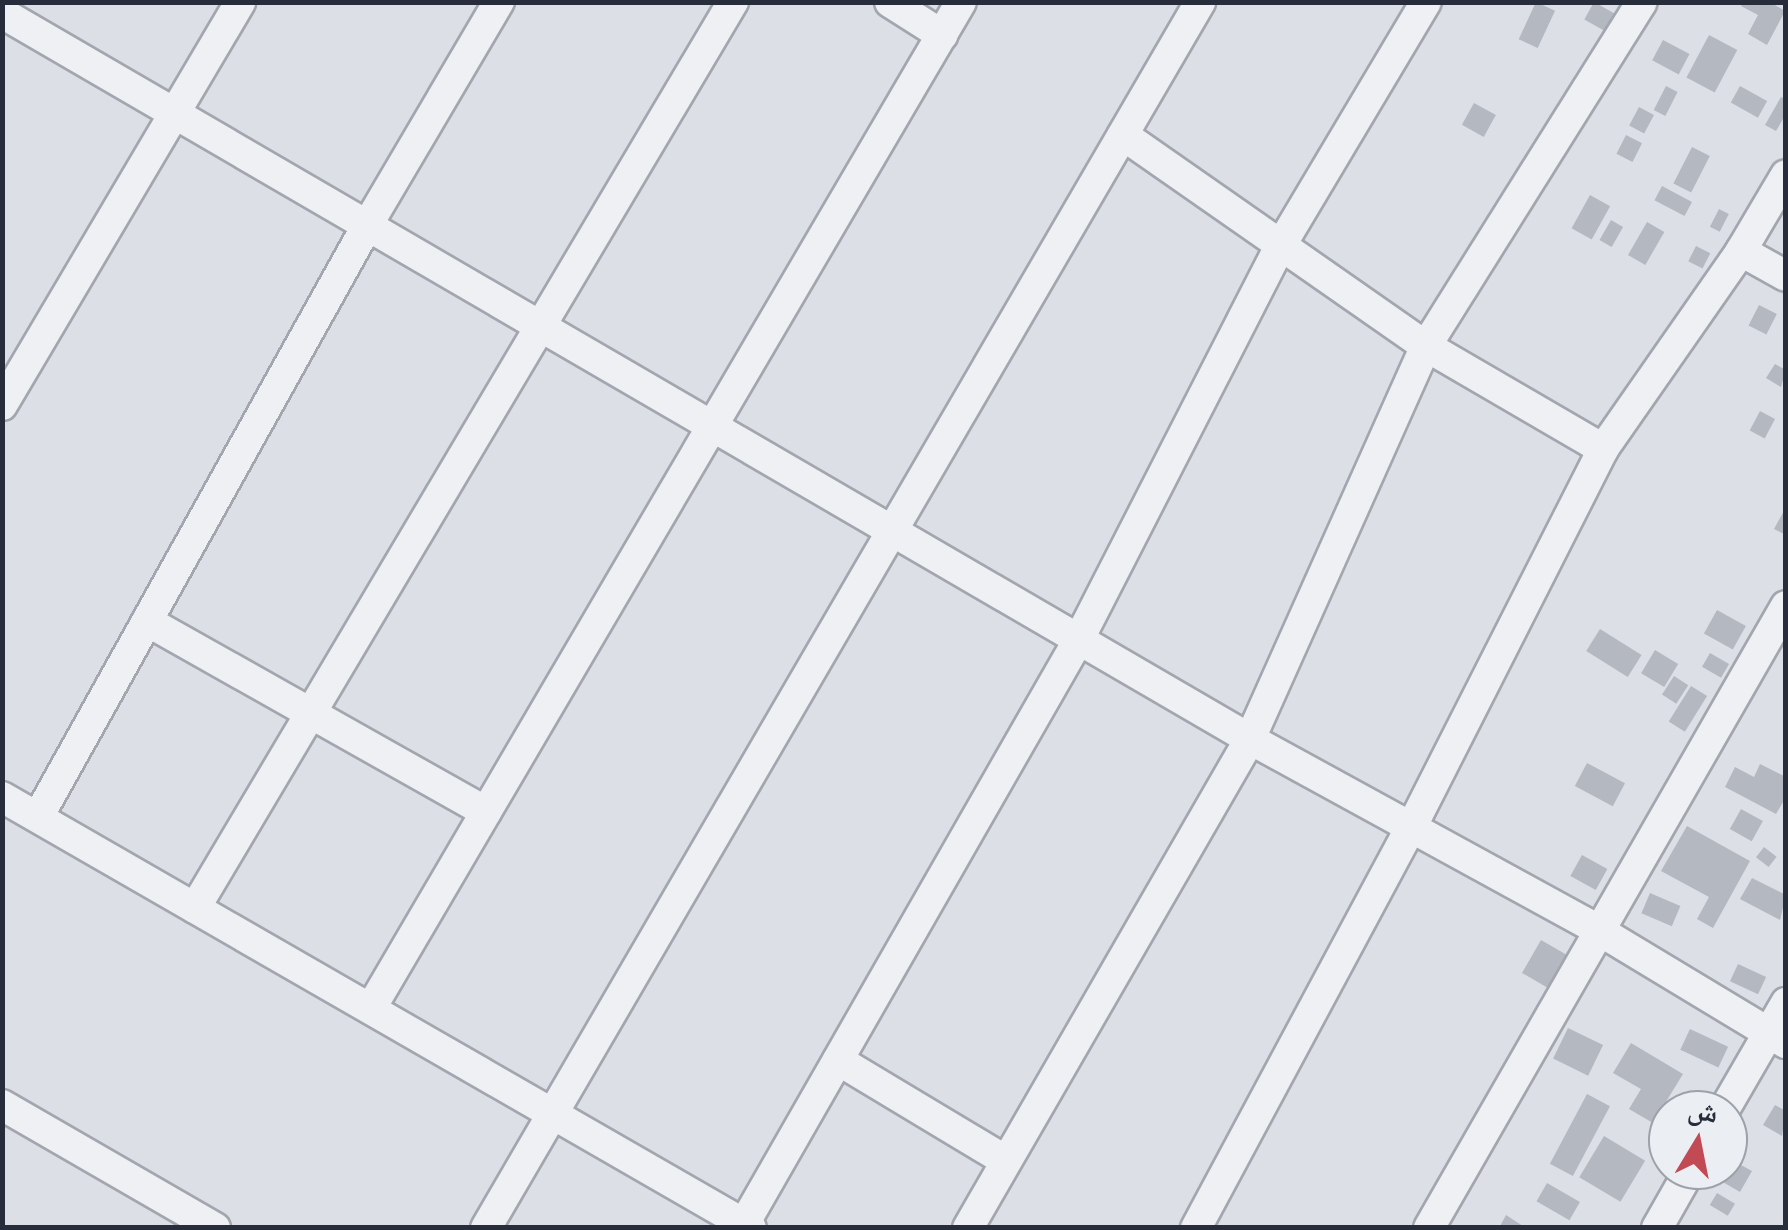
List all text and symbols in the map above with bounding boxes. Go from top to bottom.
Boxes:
north arrow [1648,1090,1748,1190]
text: ش [1685,1093,1720,1131]

